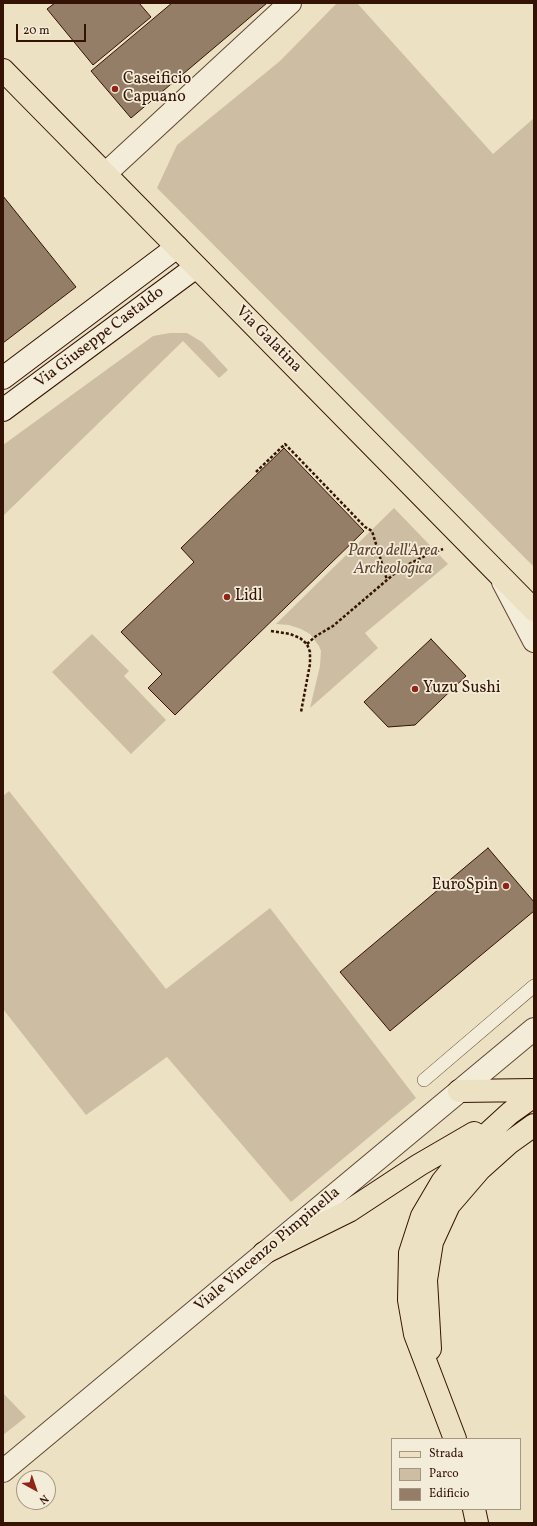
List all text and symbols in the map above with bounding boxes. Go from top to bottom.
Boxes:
scale bar [18,16,88,42]
text: 20 m [23,23,50,39]
place label: Caseificio Capuano [123,70,191,108]
marker: Caseificio Capuano [110,84,120,94]
street label: Via Giuseppe Castaldo [32,283,168,393]
street label: Via Galatina [231,303,305,377]
park label: Parco dell'Area Archeologica [348,542,438,580]
place label: Lidl [235,587,263,607]
marker: Lidl [222,592,232,602]
place label: Yuzu Sushi [423,679,501,699]
marker: Yuzu Sushi [410,684,420,694]
place label: EuroSpin [432,876,498,896]
marker: EuroSpin [501,881,511,891]
street label: Viale Vincenzo Pimpinella [191,1184,345,1316]
legend [391,1438,521,1510]
text: Strada [429,1446,464,1462]
text: Parco [429,1466,459,1482]
north arrow [16,1470,56,1510]
text: Edificio [429,1486,469,1502]
text: N [36,1490,51,1507]

